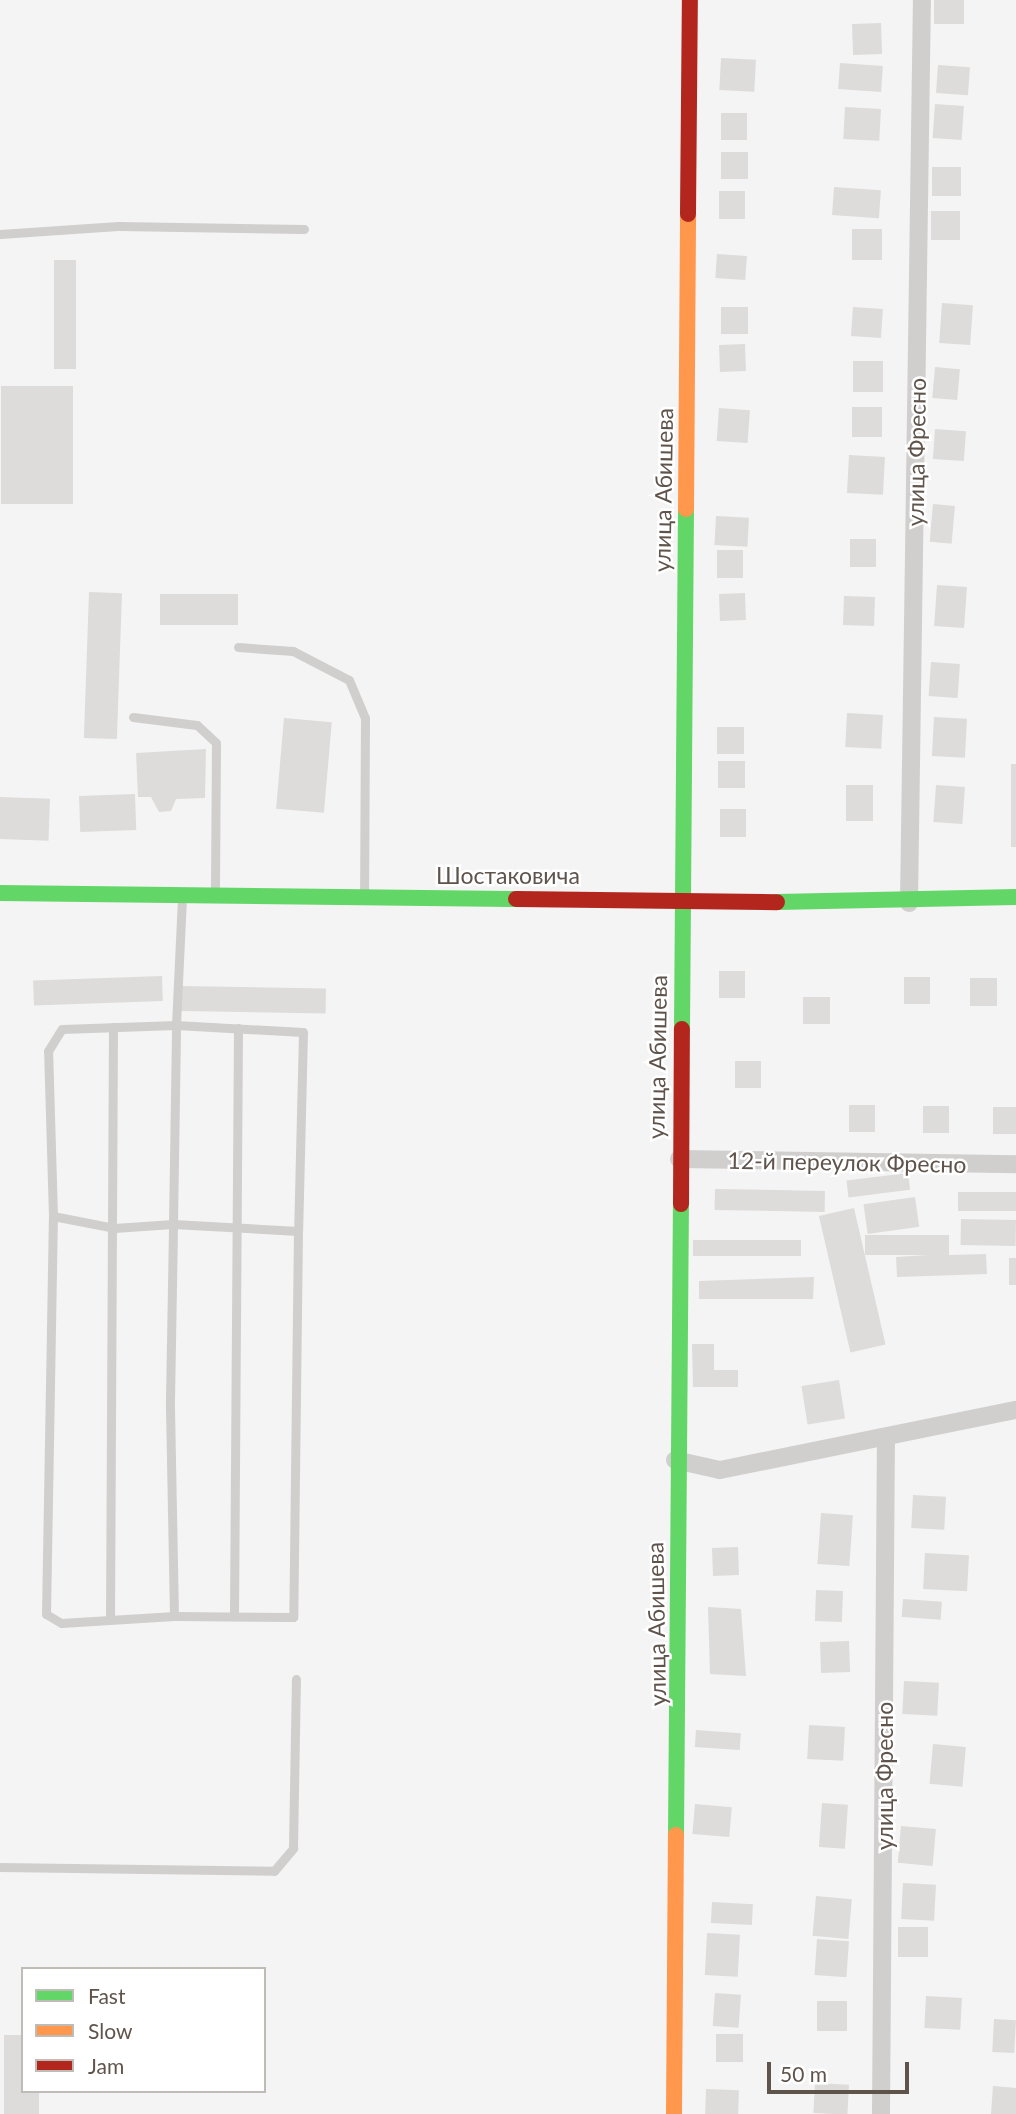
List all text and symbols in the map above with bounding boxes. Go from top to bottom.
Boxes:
street label: улица Фресно [901,378,931,526]
street label: улица Абишева [648,408,678,572]
street label: Шостаковича [436,861,580,889]
street label: улица Абишева [642,975,672,1139]
street label: 12-й переулок Фресно [727,1146,967,1178]
street label: улица Абишева [641,1542,671,1706]
street label: улица Фресно [870,1702,898,1850]
legend [21,1967,266,2093]
text: Fast [88,1983,125,2008]
text: Slow [88,2018,132,2043]
scale bar [771,2048,913,2092]
text: Jam [88,2053,124,2078]
text: 50 m [780,2061,827,2086]

